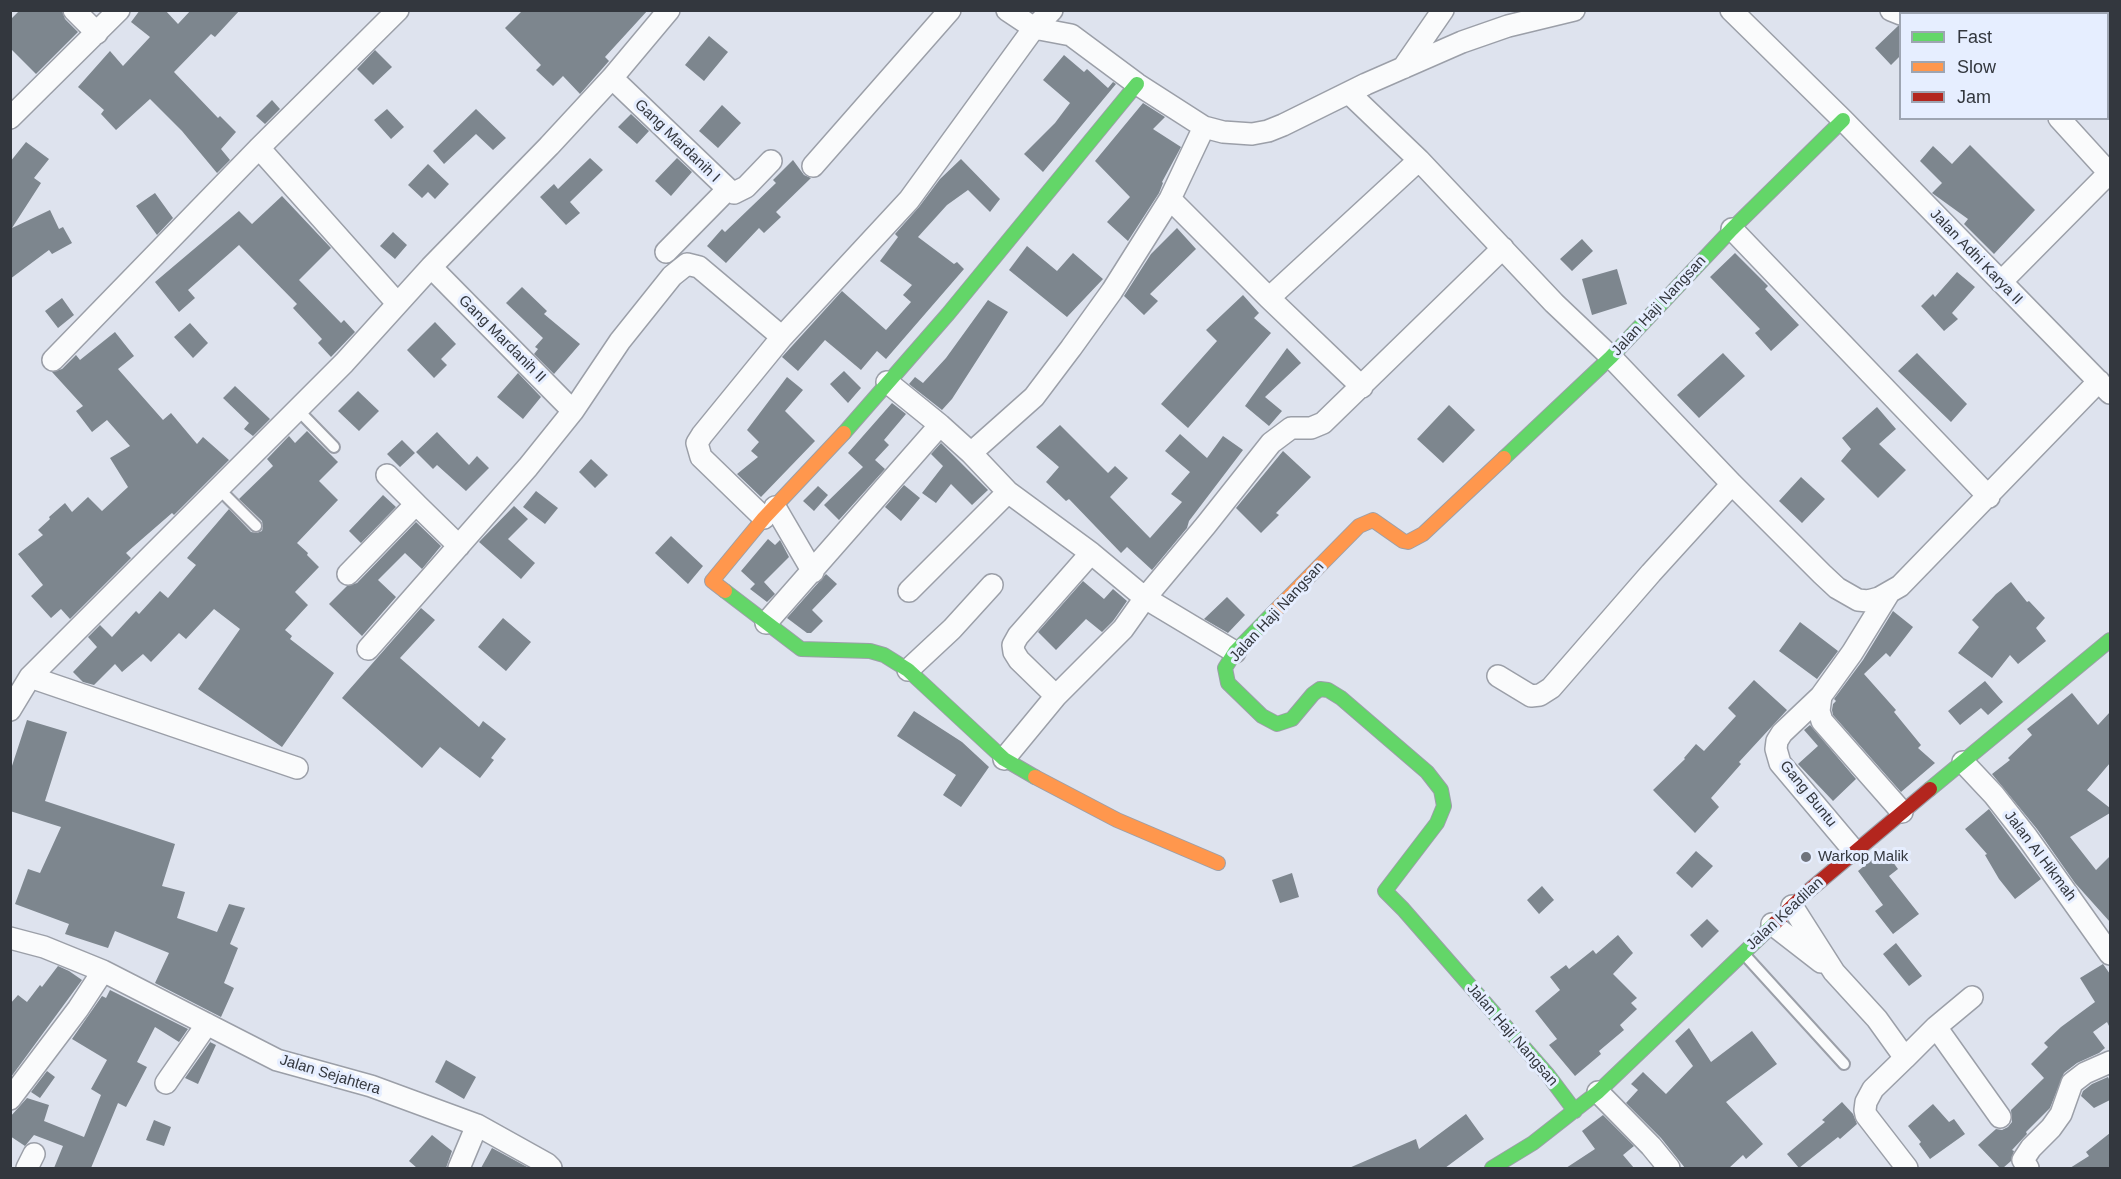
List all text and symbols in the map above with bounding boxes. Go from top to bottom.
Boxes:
legend [1899,12,2109,120]
text: Fast [1957,27,1992,47]
text: Slow [1957,57,1996,77]
text: Jam [1957,87,1991,107]
street label: Gang Mardanih I [631,96,723,186]
street label: Jalan Adhi Karya II [1926,205,2026,309]
street label: Jalan Haji Nangsan [1608,252,1710,360]
street label: Gang Mardanih II [455,292,549,386]
street label: Jalan Haji Nangsan [1226,558,1328,666]
street label: Gang Buntu [1776,757,1840,831]
street label: Jalan Al Hikmah [2000,807,2080,905]
place label: Warkop Malik [1818,848,1908,866]
marker: Warkop Malik [1799,850,1813,864]
street label: Jalan Keadilan [1743,874,1827,954]
street label: Jalan Haji Nangsan [1463,980,1561,1090]
street label: Jalan Sejahtera [278,1051,382,1099]

